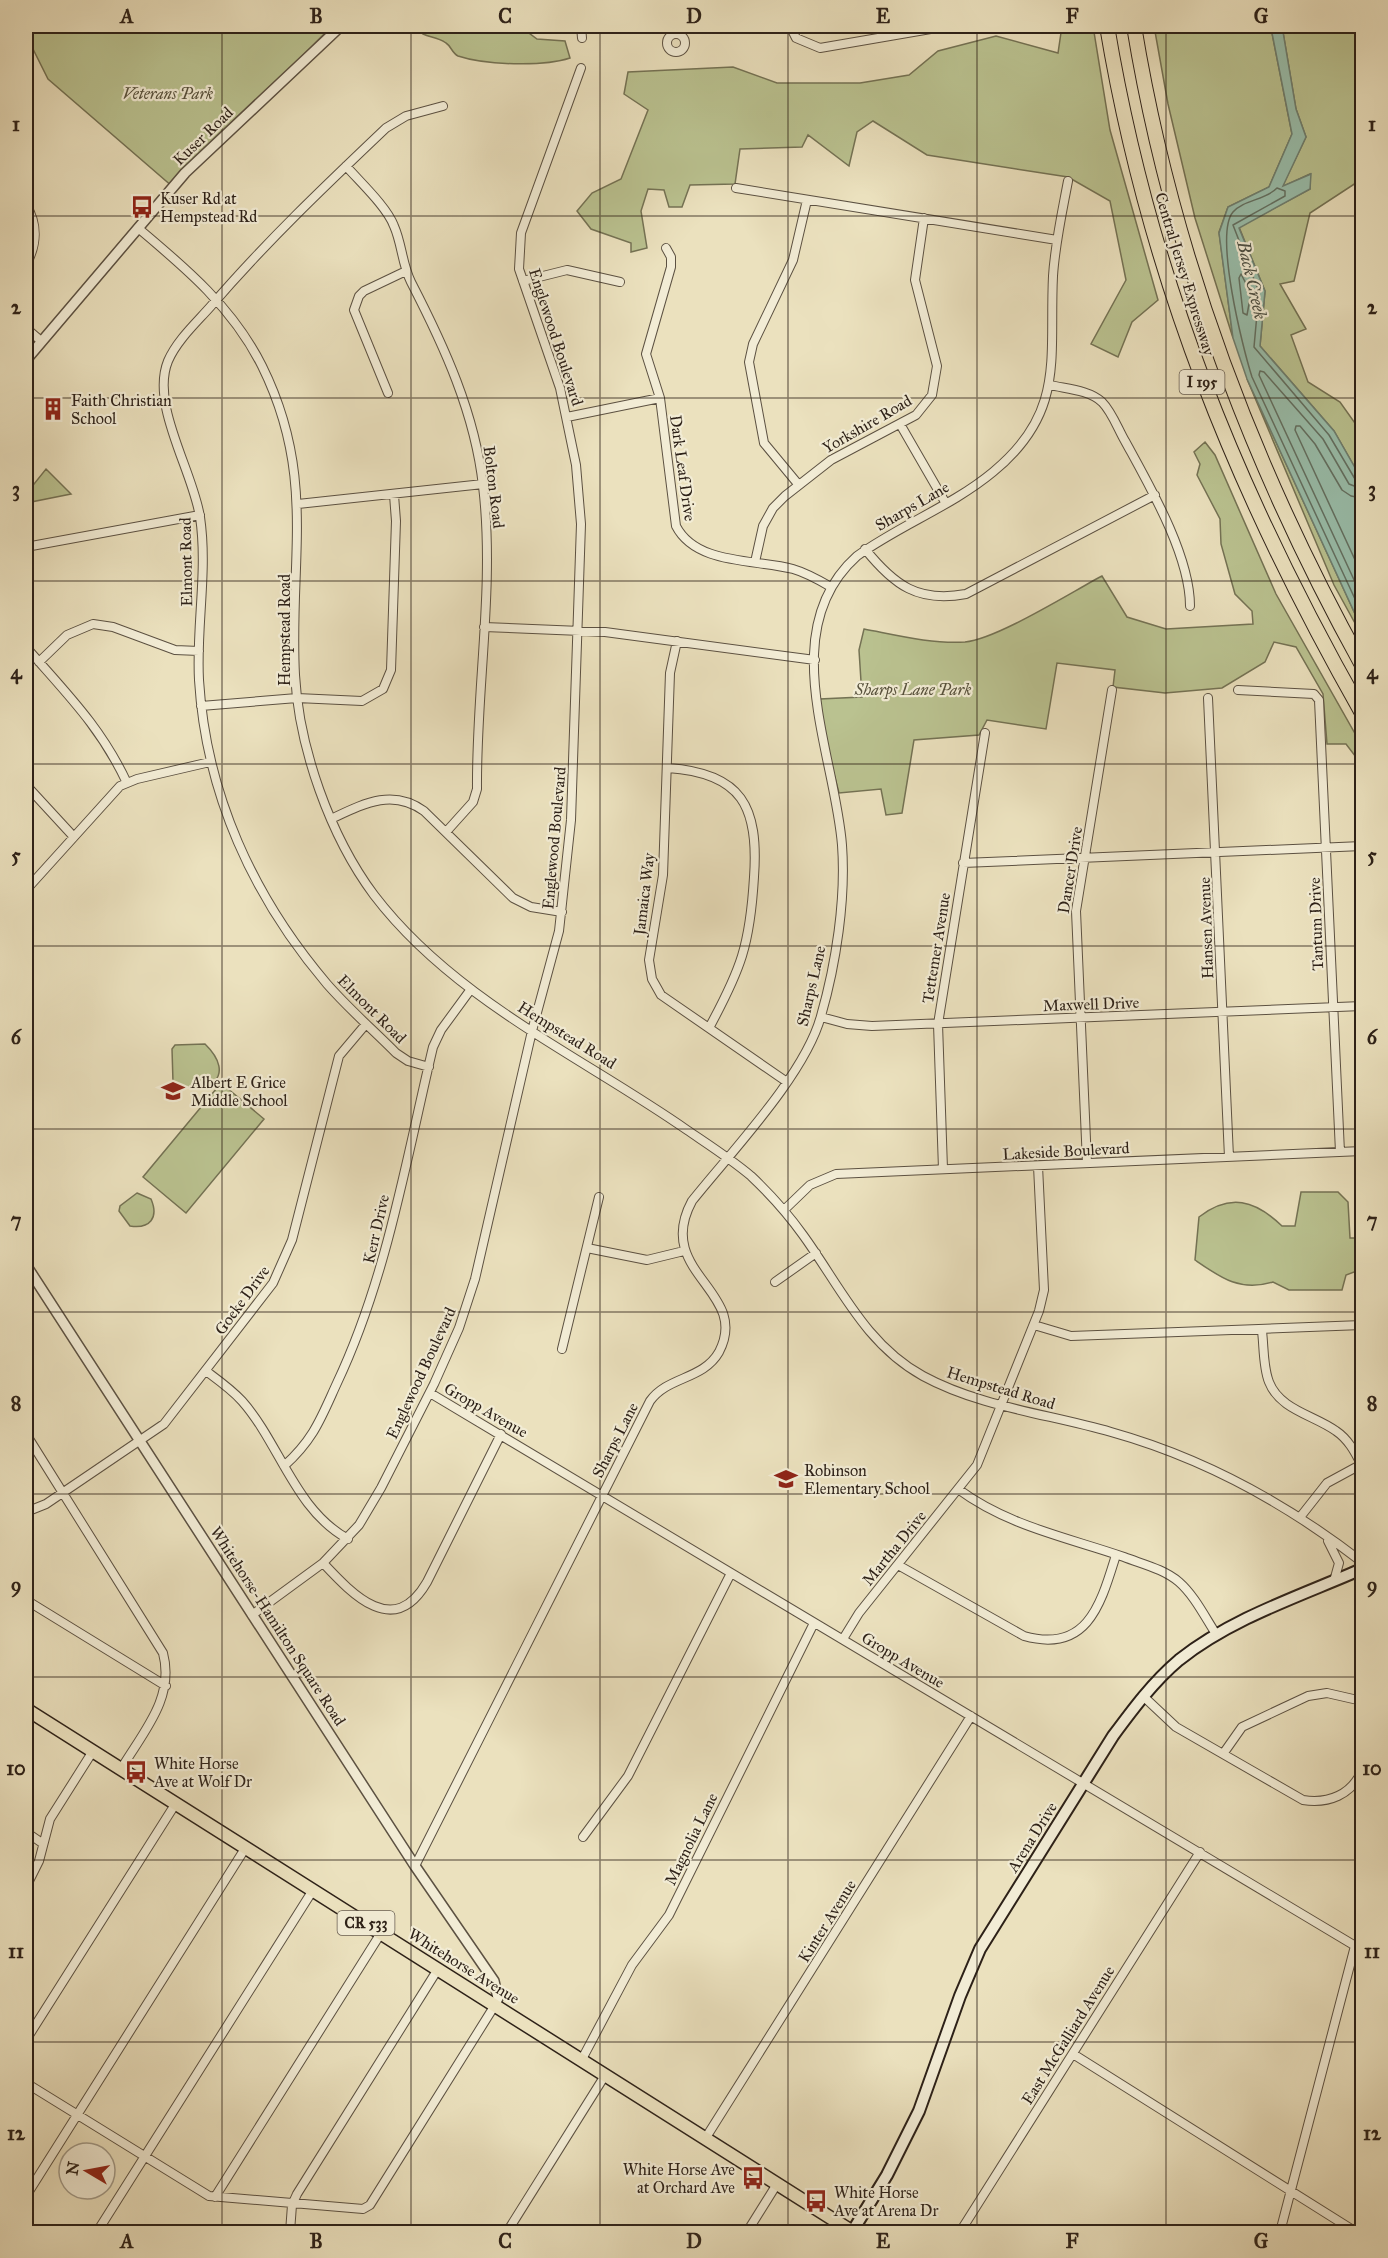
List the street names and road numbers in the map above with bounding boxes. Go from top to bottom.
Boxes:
street label: Kuser Road [169,103,237,169]
street label: Central Jersey Expressway [1150,190,1219,359]
street label: Englewood Boulevard [524,266,587,408]
road number: I 195 [1180,370,1224,394]
street label: Yorkshire Road [819,391,915,457]
street label: Dark Leaf Drive [666,414,700,523]
street label: Bolton Road [480,445,508,529]
street label: Sharps Lane [872,477,953,535]
street label: Elmont Road [176,517,196,607]
street label: Hempstead Road [275,574,294,686]
street label: Englewood Boulevard [538,766,571,910]
street label: Dancer Drive [1054,825,1086,915]
street label: Jamaica Way [629,851,660,938]
street label: Hansen Avenue [1195,876,1217,979]
street label: Tantum Drive [1305,877,1327,971]
street label: Tettemer Avenue [918,891,954,1005]
street label: Sharps Lane [793,944,830,1028]
street label: Elmont Road [334,971,410,1047]
street label: Maxwell Drive [1042,993,1140,1015]
street label: Hempstead Road [514,997,620,1073]
street label: Lakeside Boulevard [1002,1138,1130,1164]
street label: Kerr Drive [359,1192,393,1265]
street label: Goeke Drive [211,1261,274,1338]
street label: Englewood Boulevard [382,1304,461,1442]
street label: Hempstead Road [945,1363,1057,1413]
street label: Gropp Avenue [441,1378,531,1442]
street label: Sharps Lane [588,1399,642,1481]
street label: Martha Drive [858,1506,930,1589]
street label: Whitehorse-Hamilton Square Road [206,1523,350,1730]
street label: Gropp Avenue [858,1628,948,1692]
street label: Magnolia Lane [660,1789,723,1889]
street label: Arena Drive [1002,1798,1061,1876]
street label: Kinter Avenue [794,1876,860,1966]
road number: CR 533 [338,1911,394,1935]
street label: Whitehorse Avenue [405,1924,523,2008]
street label: East McGalliard Avenue [1018,1962,1119,2108]

